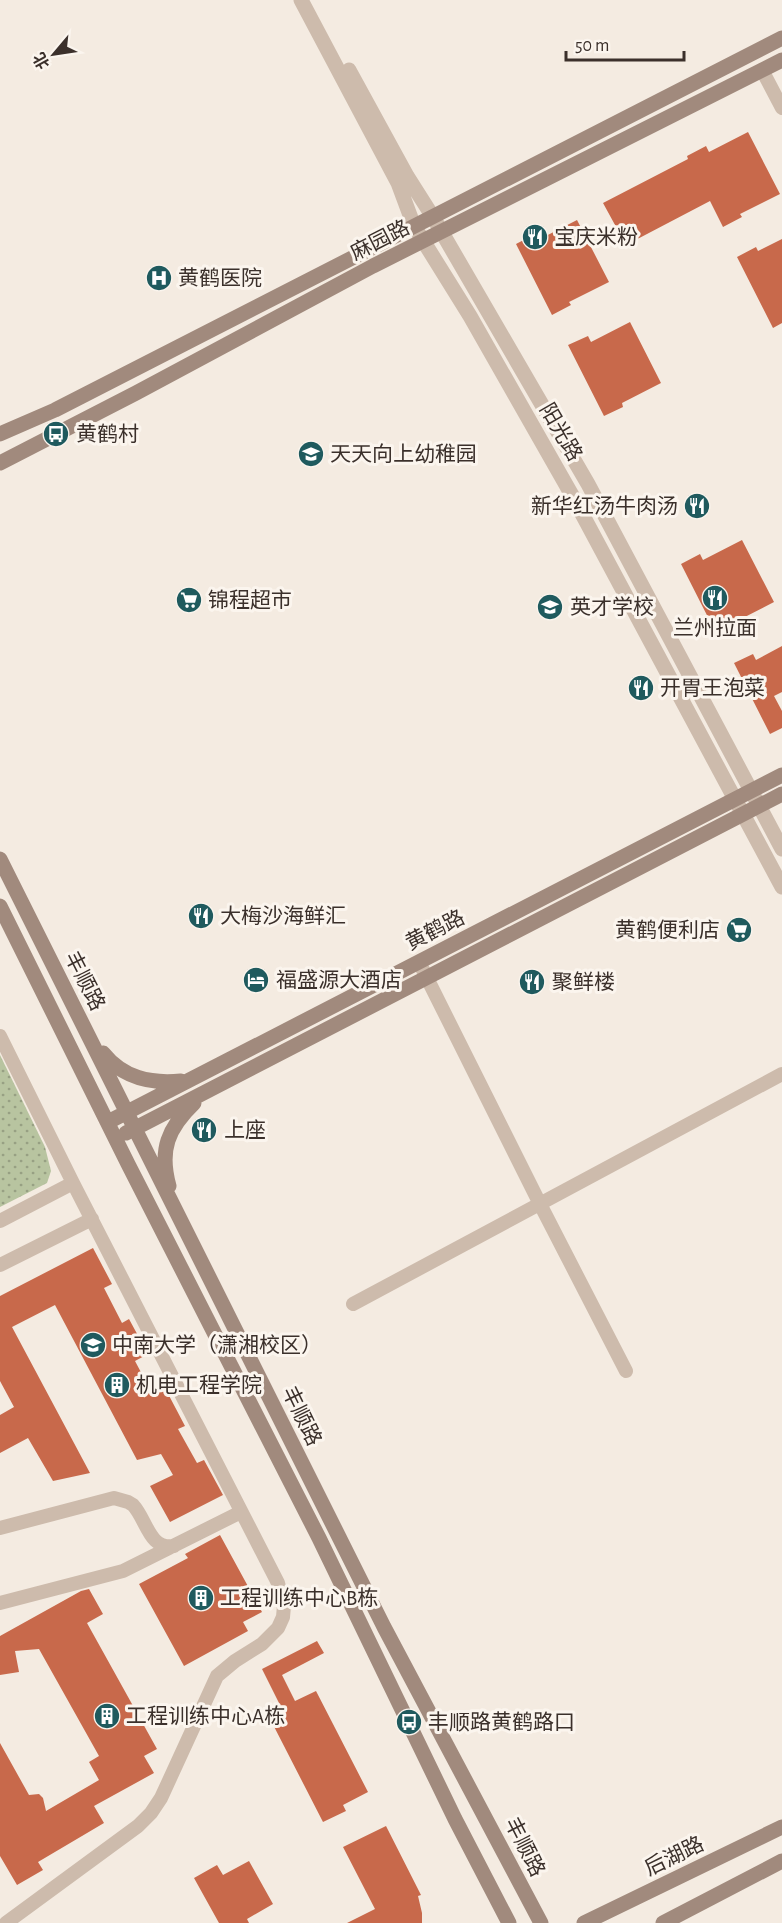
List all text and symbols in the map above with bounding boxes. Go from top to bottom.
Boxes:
north arrow [24,24,84,84]
scale bar [566,24,684,62]
text: 50 m [575,37,609,55]
text: 北 [30,50,53,72]
street label: 麻园路 [347,216,413,264]
restaurant icon: 宝庆米粉 [520,222,550,252]
place label: 宝庆米粉 [554,226,638,248]
hospital icon: 黄鹤医院 [144,263,174,293]
place label: 黄鹤医院 [178,267,262,289]
street label: 阳光路 [536,399,586,465]
bus stop icon: 黄鹤村 [41,419,71,449]
place label: 黄鹤村 [76,423,139,445]
school or university icon: 天天向上幼稚园 [296,439,326,469]
place label: 天天向上幼稚园 [330,443,477,465]
restaurant icon: 新华红汤牛肉汤 [682,491,712,521]
place label: 新华红汤牛肉汤 [531,495,678,517]
restaurant icon: 兰州拉面 [700,583,730,613]
supermarket icon: 锦程超市 [174,585,204,615]
place label: 锦程超市 [208,589,292,611]
school or university icon: 英才学校 [535,592,565,622]
place label: 英才学校 [570,596,654,618]
place label: 兰州拉面 [673,617,757,639]
restaurant icon: 开胃王泡菜 [626,673,656,703]
place label: 开胃王泡菜 [660,677,765,699]
restaurant icon: 大梅沙海鲜汇 [186,901,216,931]
place label: 大梅沙海鲜汇 [220,905,346,927]
street label: 黄鹤路 [402,906,468,954]
supermarket icon: 黄鹤便利店 [724,915,754,945]
place label: 黄鹤便利店 [615,919,720,941]
street label: 丰顺路 [61,948,109,1014]
hotel icon: 福盛源大酒店 [241,965,271,995]
restaurant icon: 聚鲜楼 [517,967,547,997]
place label: 福盛源大酒店 [276,969,402,991]
place label: 聚鲜楼 [552,971,615,993]
restaurant icon: 上座 [189,1115,219,1145]
place label: 上座 [224,1119,266,1141]
school or university icon: 中南大学（潇湘校区） [78,1330,108,1360]
place label: 中南大学（潇湘校区） [112,1334,322,1356]
building icon: 机电工程学院 [102,1370,132,1400]
place label: 机电工程学院 [136,1374,262,1396]
street label: 丰顺路 [278,1383,326,1449]
building icon: 工程训练中心B栋 [186,1583,216,1613]
place label: 工程训练中心B栋 [220,1587,378,1609]
building icon: 工程训练中心A栋 [92,1701,122,1731]
place label: 工程训练中心A栋 [126,1705,285,1727]
bus stop icon: 丰顺路黄鹤路口 [394,1707,424,1737]
place label: 丰顺路黄鹤路口 [428,1711,575,1733]
street label: 丰顺路 [501,1814,549,1880]
street label: 后湖路 [641,1832,707,1880]

